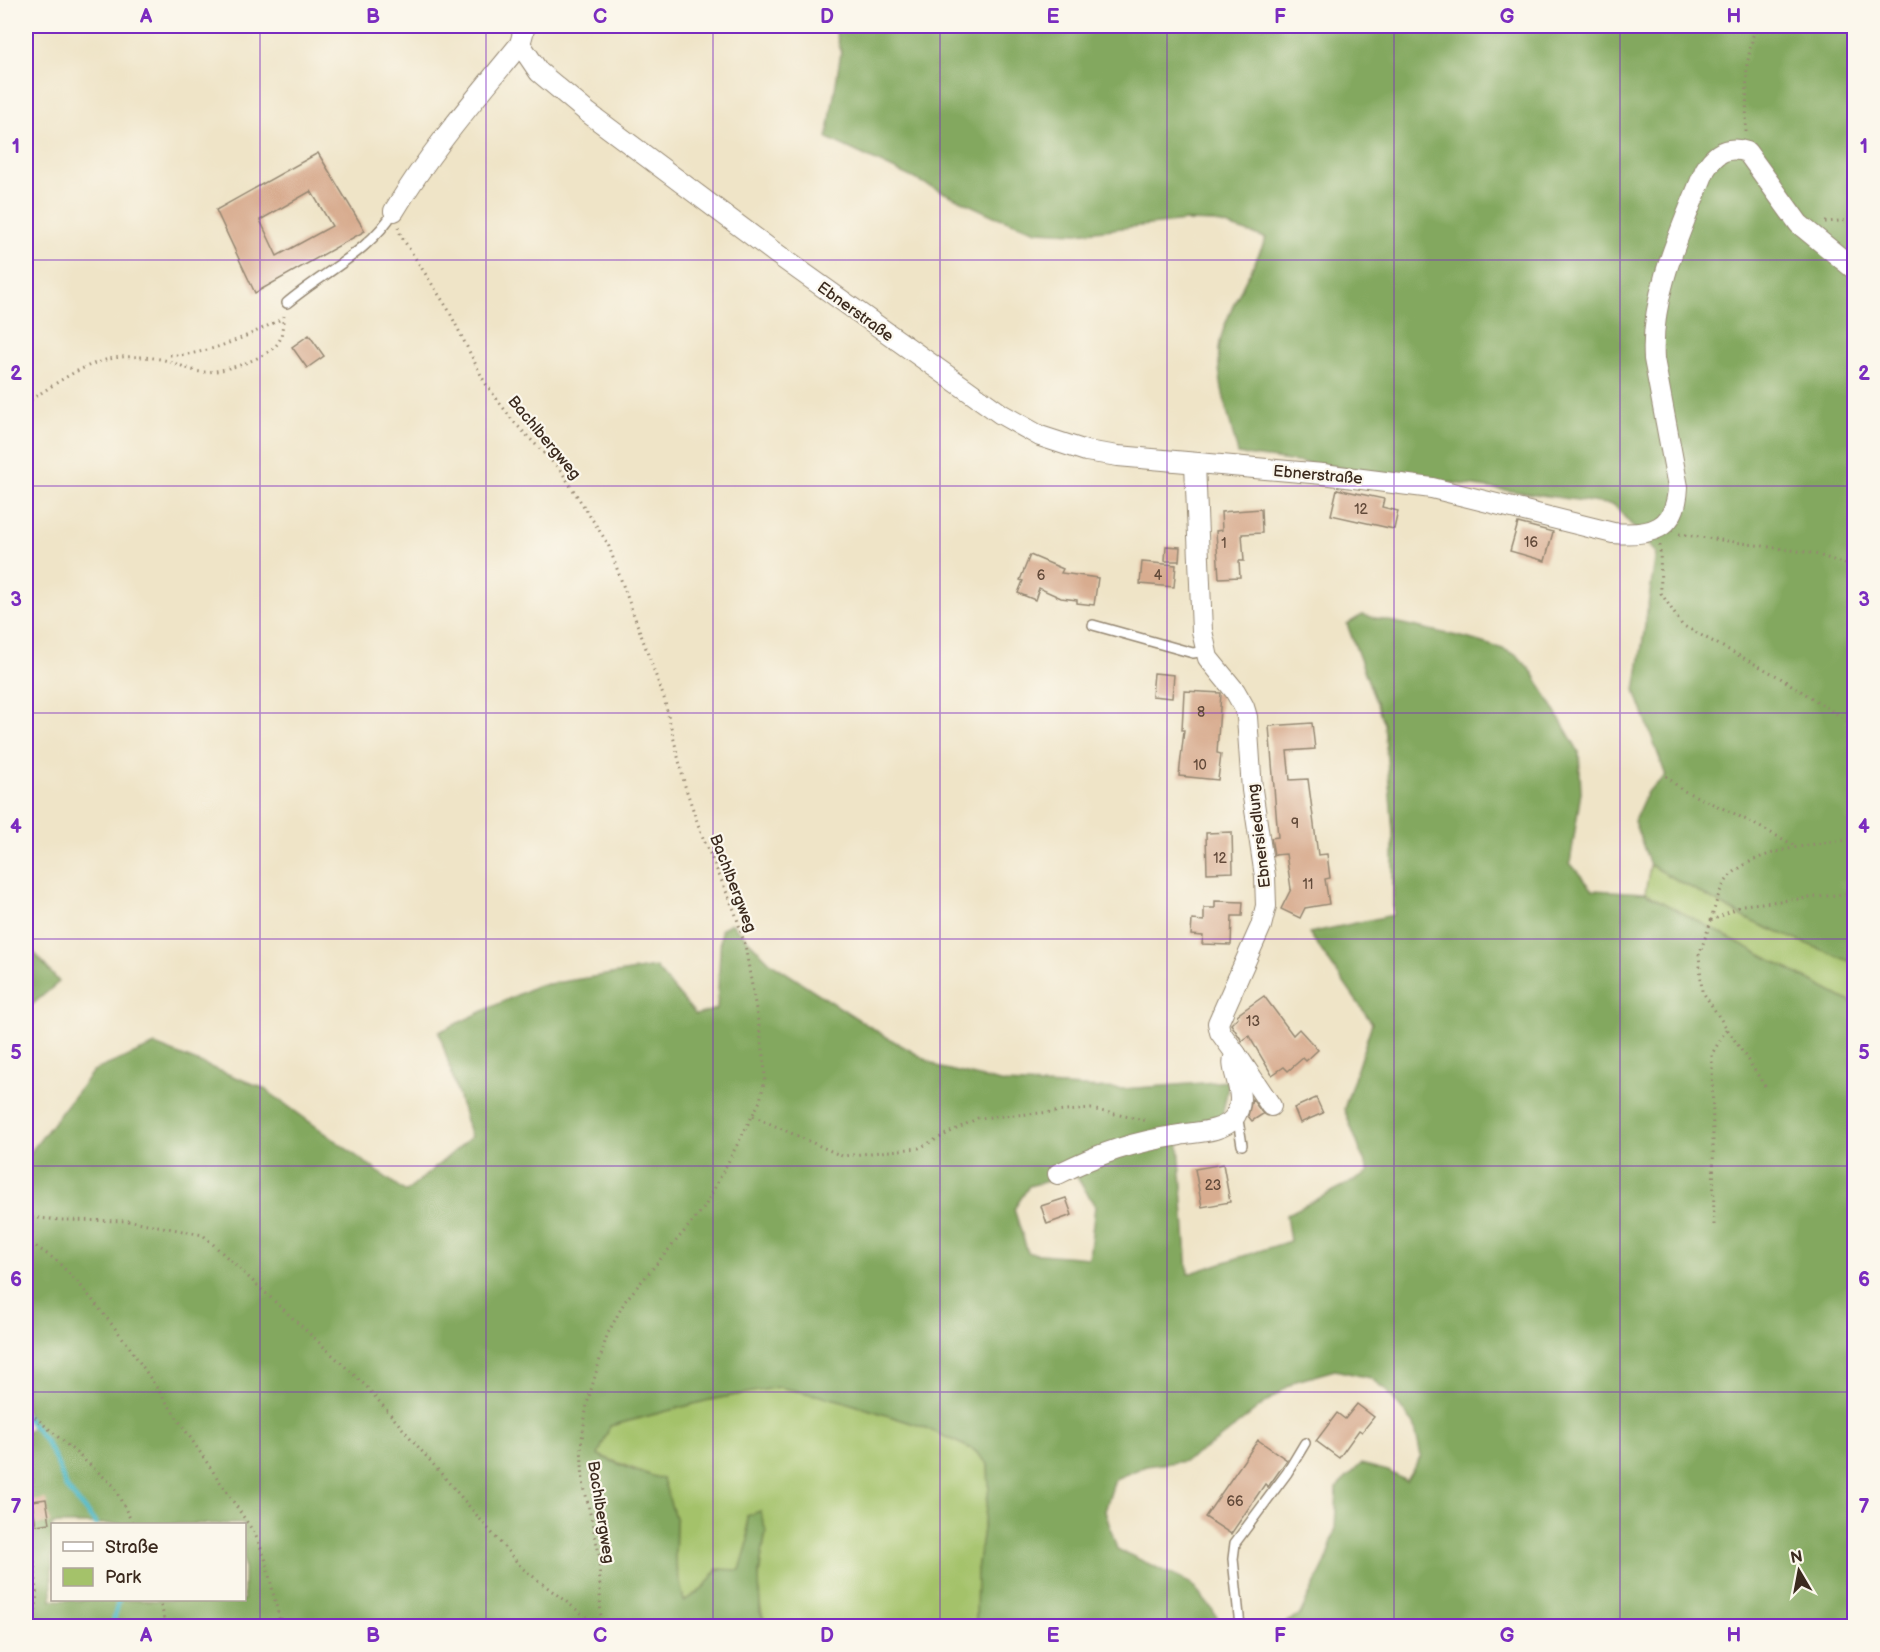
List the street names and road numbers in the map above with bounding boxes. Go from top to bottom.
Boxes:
street label: Ebnerstraße [813,278,897,347]
street label: Bachlbergweg [503,392,584,484]
street label: Ebnerstraße [1272,462,1364,489]
street label: Ebnersiedlung [1244,783,1275,889]
street label: Bachlbergweg [705,832,760,935]
street label: Bachlbergweg [583,1460,618,1565]

